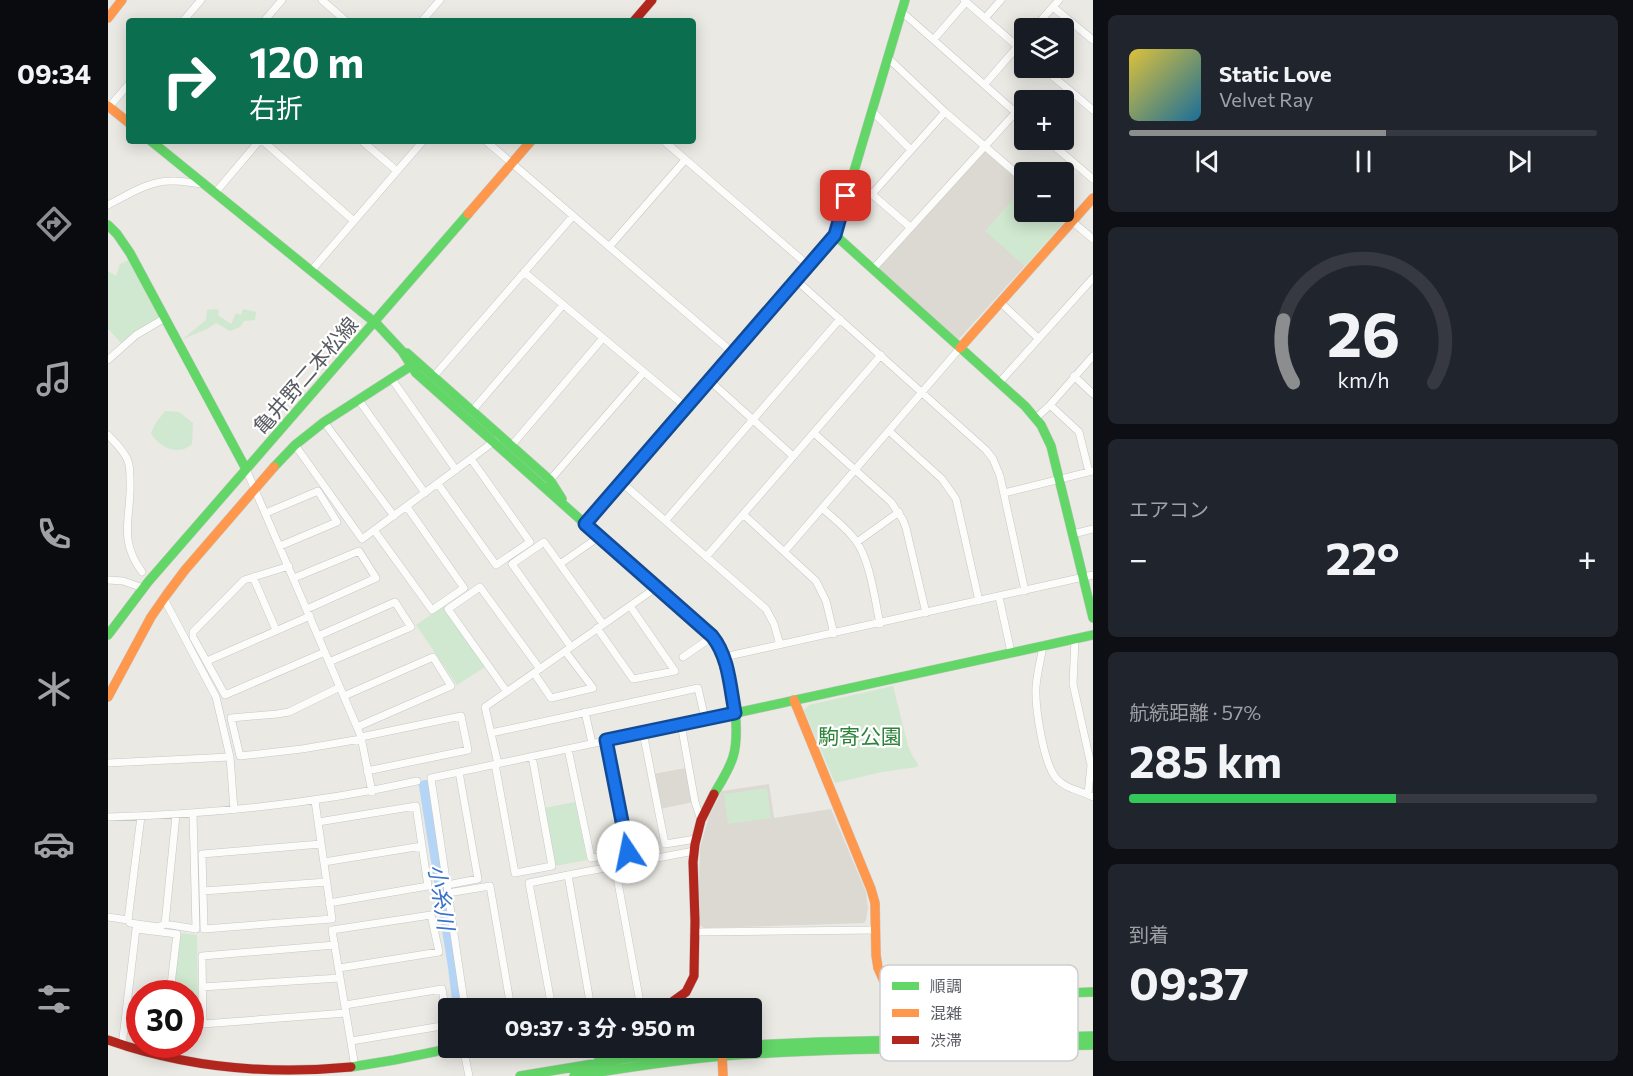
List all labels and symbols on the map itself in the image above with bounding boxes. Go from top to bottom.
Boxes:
pin [820,170,871,221]
street label: 亀井野二本松線 [247,311,363,439]
park label: 駒寄公園 [818,723,902,748]
position arrow [596,820,660,884]
water label: 小糸川 [424,862,461,934]
legend [880,965,1078,1061]
text: 順調 [930,976,962,995]
speed limit sign: 30 [126,980,204,1058]
text: 混雑 [930,1003,962,1022]
text: 渋滞 [930,1030,962,1049]

